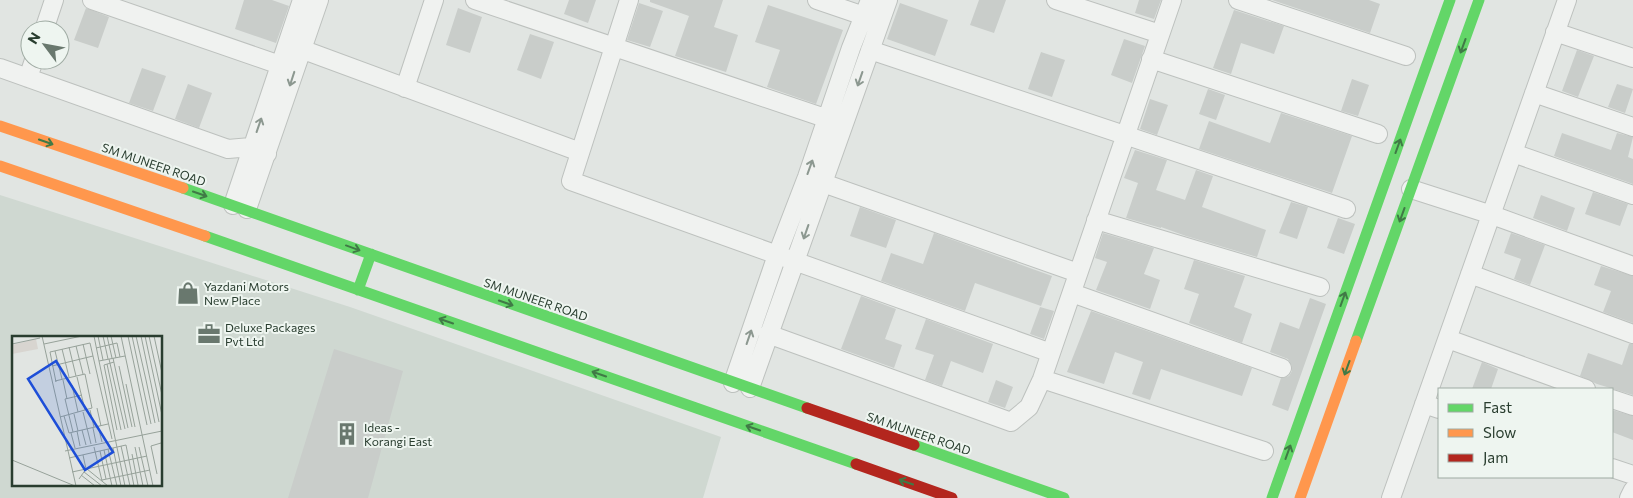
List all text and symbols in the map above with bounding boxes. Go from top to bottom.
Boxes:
north arrow [20,20,70,70]
text: N [24,29,44,47]
one-way arrow [1458,38,1467,53]
one-way arrow [286,71,296,87]
one-way arrow [854,71,864,87]
one-way arrow [255,118,264,134]
one-way arrow [38,138,53,147]
one-way arrow [1394,139,1403,154]
street label: SM MUNEER ROAD [100,140,208,188]
one-way arrow [806,160,816,176]
one-way arrow [192,190,207,199]
one-way arrow [1397,207,1406,222]
one-way arrow [801,224,810,239]
one-way arrow [345,244,360,253]
street label: SM MUNEER ROAD [482,275,590,323]
place label: Yazdani Motors New Place [204,279,289,307]
shop icon: Yazdani Motors New Place [175,280,201,306]
one-way arrow [1339,292,1348,307]
one-way arrow [498,299,513,308]
one-way arrow [438,315,454,325]
place label: Deluxe Packages Pvt Ltd [225,320,315,348]
office icon: Deluxe Packages Pvt Ltd [196,321,222,347]
one-way arrow [745,329,754,345]
inset map [12,336,162,486]
one-way arrow [1342,360,1351,375]
one-way arrow [592,369,608,378]
legend [1438,388,1613,478]
text: Fast [1483,398,1512,416]
street label: SM MUNEER ROAD [865,409,973,457]
place label: Ideas - Korangi East [364,420,432,448]
building icon: Ideas - Korangi East [334,421,360,447]
one-way arrow [745,423,761,432]
text: Slow [1483,423,1516,441]
one-way arrow [1284,445,1293,460]
text: Jam [1483,448,1508,466]
one-way arrow [899,477,914,486]

